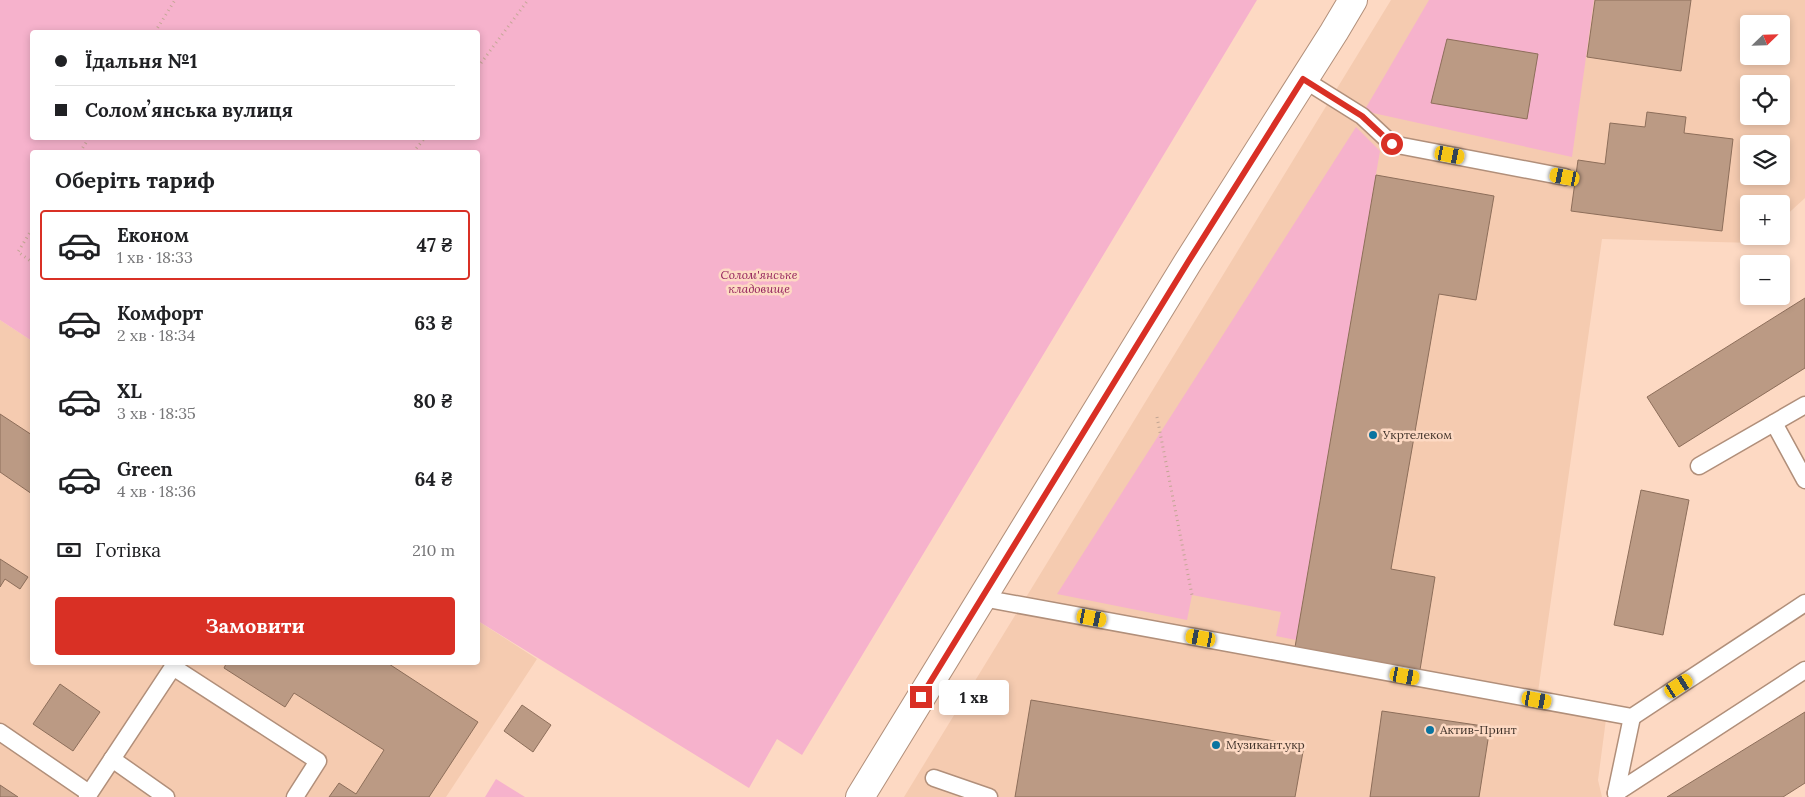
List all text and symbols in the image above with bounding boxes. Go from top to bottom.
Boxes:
north arrow [1740,15,1790,65]
map controls [1740,15,1790,305]
text: Їдальня №1 [85,49,198,73]
button: locate [1740,75,1790,125]
text: Соломʼянська вулиця [85,98,293,122]
route start [1381,133,1403,155]
button: layers [1740,135,1790,185]
car [1433,145,1466,165]
text: Оберіть тариф [55,166,215,194]
car [1548,167,1581,187]
button: + [1740,195,1790,245]
icon: car [57,223,102,268]
text: Економ [117,223,189,247]
text: 47 ₴ [417,233,453,257]
text: 1 хв · 18:33 [117,247,193,267]
button: − [1740,255,1790,305]
park label: Солом'янське кладовище [721,267,798,296]
icon: car [57,301,102,346]
text: Комфорт [117,301,203,325]
text: 63 ₴ [414,311,453,335]
text: 2 хв · 18:34 [117,325,195,345]
icon: car [57,379,102,424]
text: XL [117,379,142,403]
text: 80 ₴ [413,389,453,413]
text: 3 хв · 18:35 [117,403,196,423]
place label: Укртелеком [1382,427,1452,442]
marker: Укртелеком [1367,429,1379,441]
icon: car [57,457,102,502]
text: Green [117,457,173,481]
text: 64 ₴ [415,467,453,491]
text: 4 хв · 18:36 [117,481,196,501]
icon: cash [55,536,83,564]
text: Готівка [95,538,161,562]
text: 210 m [412,540,455,560]
button: Замовити [55,597,455,655]
car [1075,608,1108,628]
car [1184,628,1217,648]
car [1388,666,1421,686]
car [1662,672,1695,700]
callout: 1 хв [938,680,1008,714]
route end [910,686,932,708]
text: 1 хв [960,687,988,707]
car [1520,690,1553,710]
place label: Актив-Принт [1439,722,1517,737]
marker: Актив-Принт [1424,724,1436,736]
place label: Музикант.укр [1226,737,1305,752]
marker: Музикант.укр [1210,739,1222,751]

